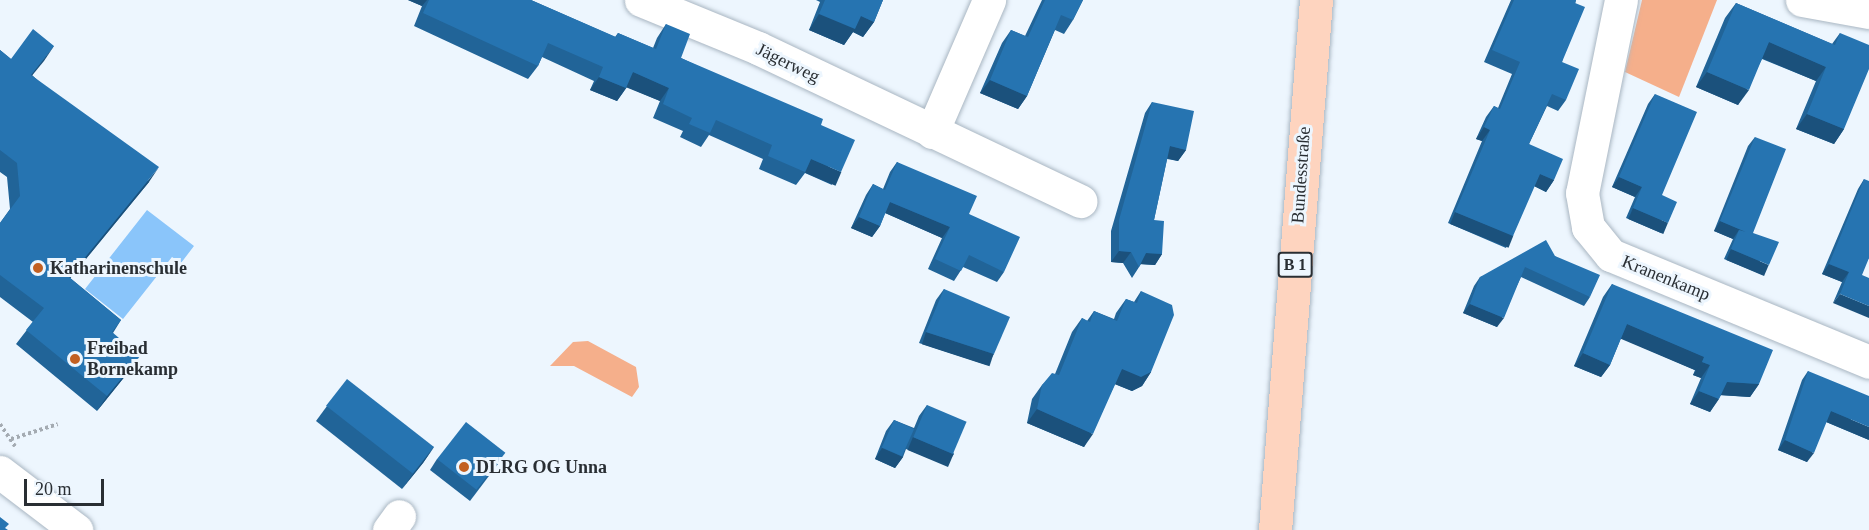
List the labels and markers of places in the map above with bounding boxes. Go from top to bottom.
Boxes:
place label: Katharinenschule [50,257,187,279]
marker: Katharinenschule [31,261,45,275]
place label: Freibad Bornekamp [87,338,178,380]
marker: Freibad Bornekamp [68,352,82,366]
place label: DLRG OG Unna [476,456,607,478]
marker: DLRG OG Unna [457,460,471,474]

